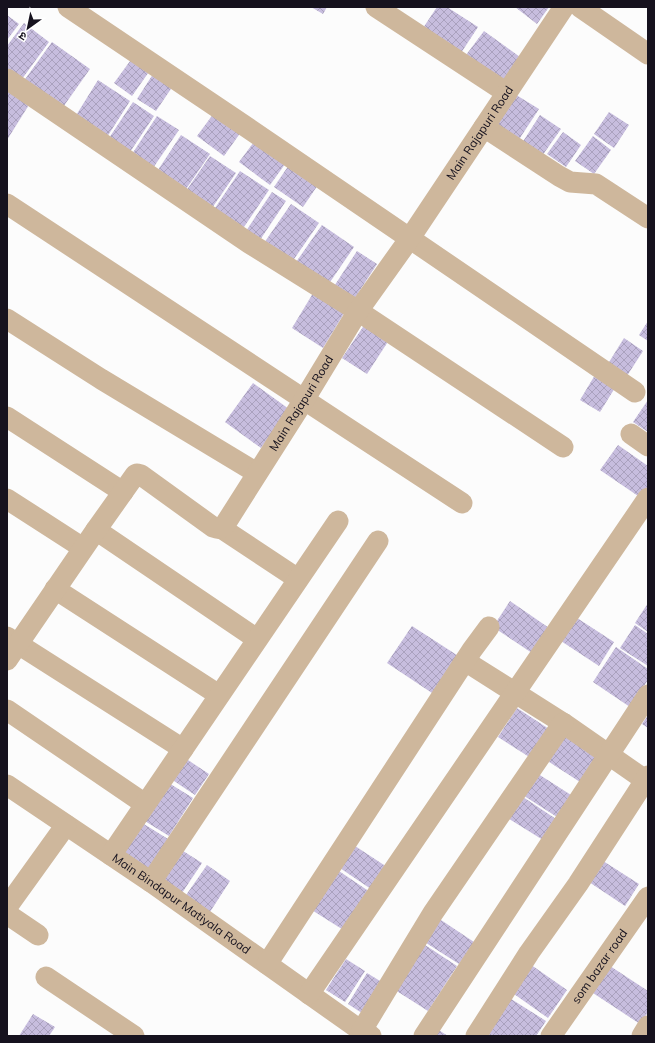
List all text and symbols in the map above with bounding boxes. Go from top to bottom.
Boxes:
north arrow [8,8,48,48]
text: उ [16,28,29,44]
street label: Main Rajapuri Road [443,83,516,183]
street label: Main Rajapuri Road [266,352,336,454]
street label: Main Bindapur Matiyala Road [110,850,254,957]
street label: som bazar road [568,926,630,1006]

